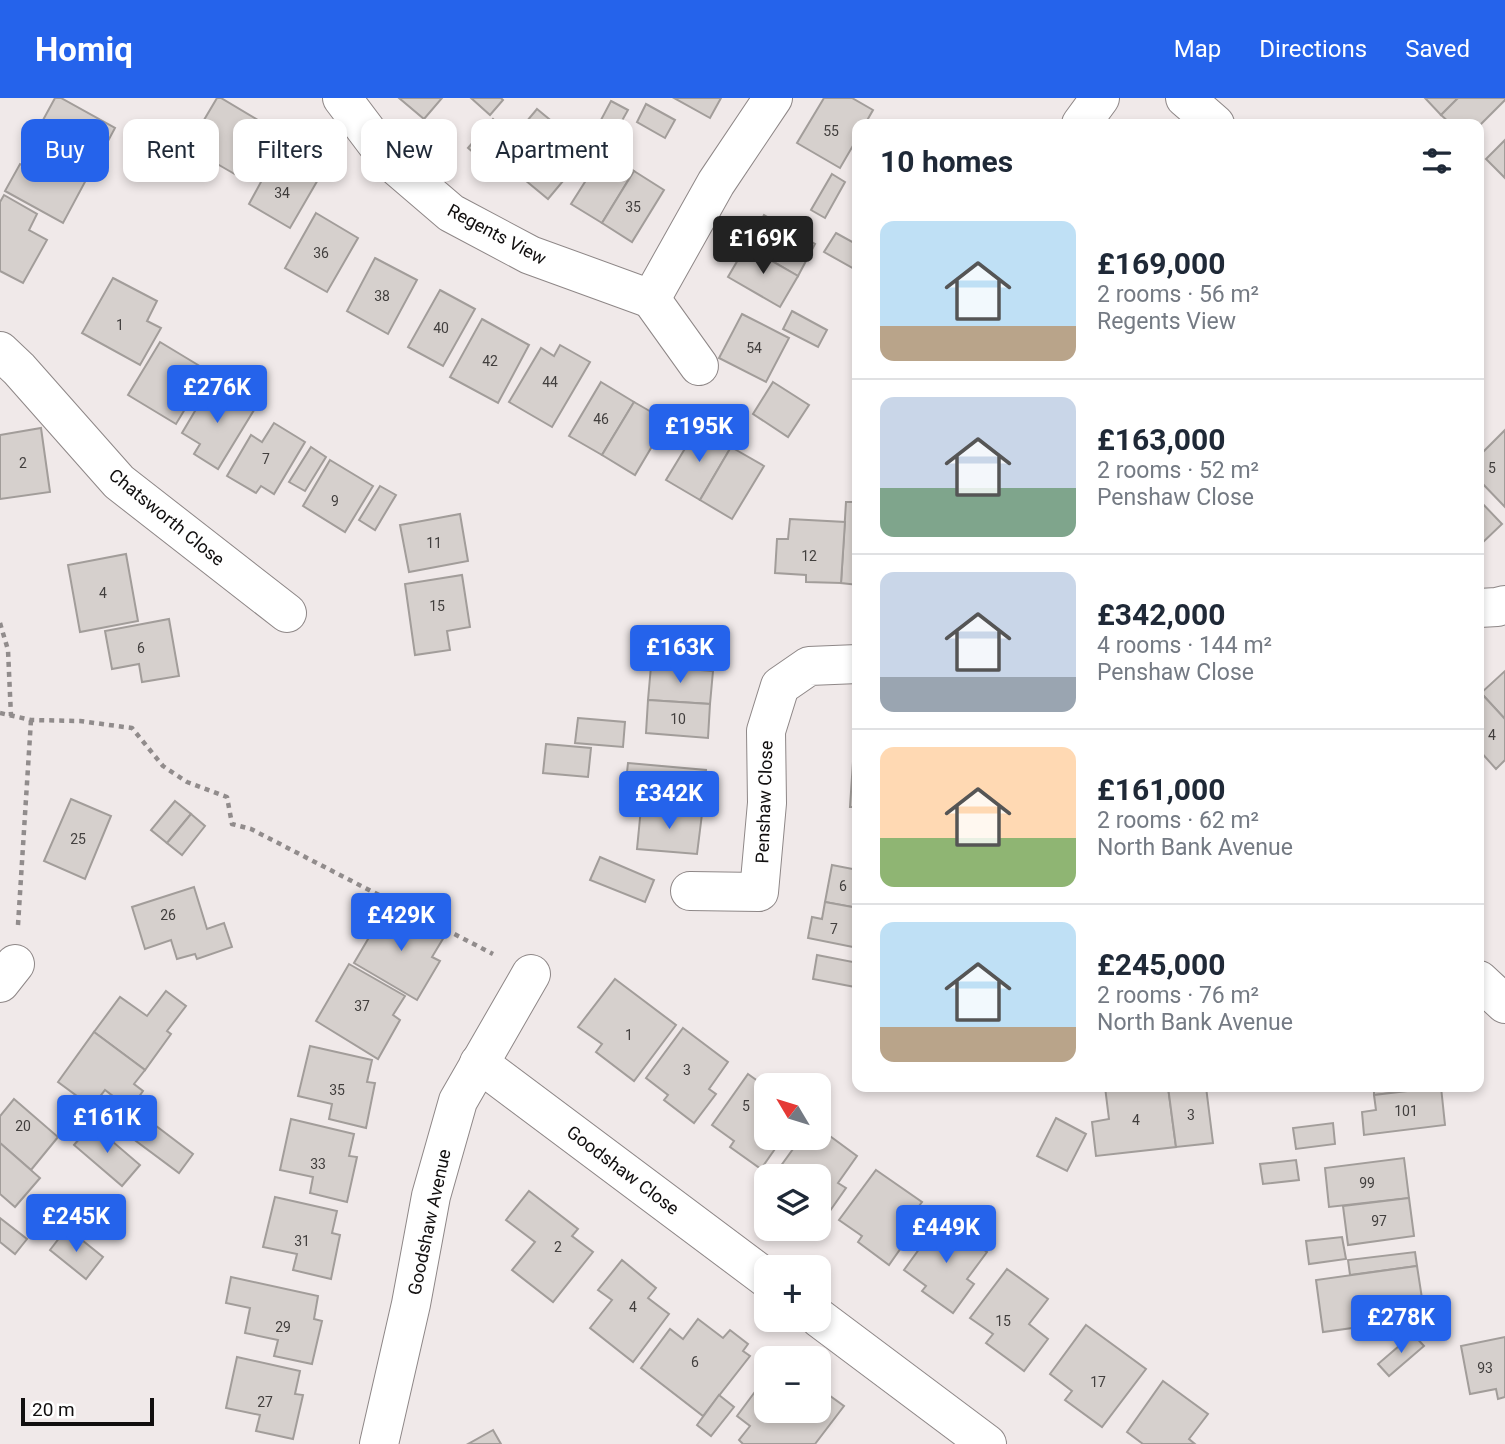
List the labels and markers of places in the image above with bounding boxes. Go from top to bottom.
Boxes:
pin: £169K [714,216,812,276]
pin: £276K [168,366,266,425]
pin: £195K [650,404,748,464]
pin: £163K [631,626,729,685]
pin: £342K [620,772,718,831]
pin: £429K [352,894,450,953]
pin: £161K [58,1096,156,1155]
pin: £245K [27,1194,125,1254]
pin: £449K [897,1206,995,1265]
pin: £278K [1352,1296,1450,1355]

